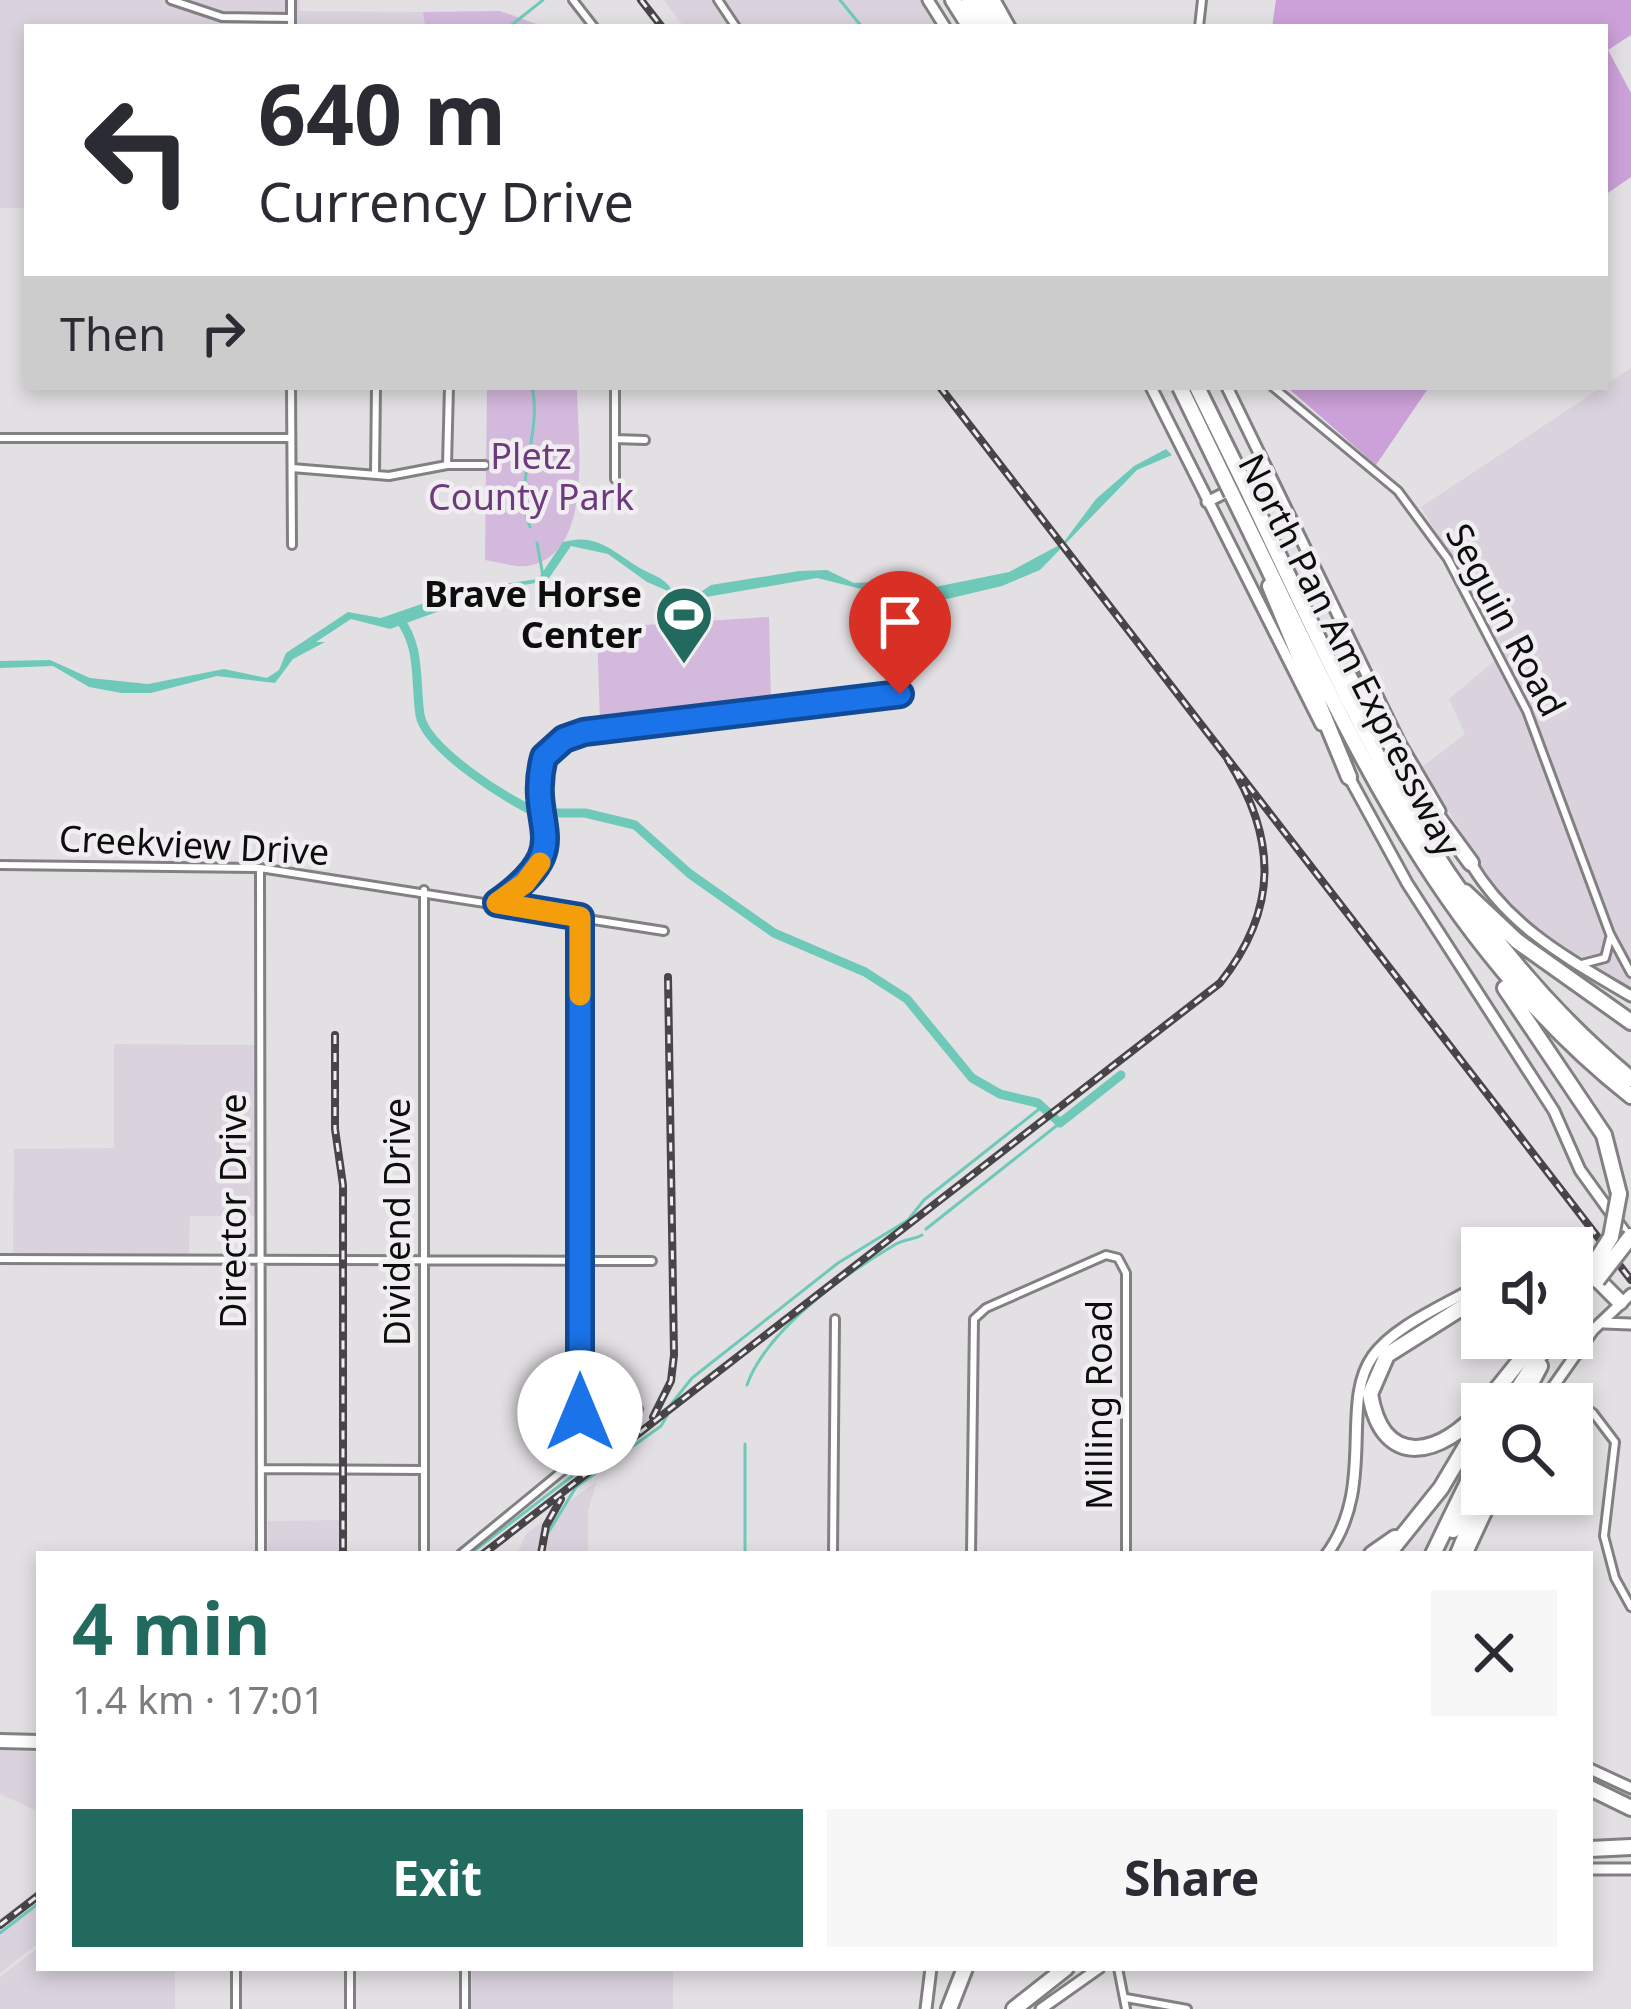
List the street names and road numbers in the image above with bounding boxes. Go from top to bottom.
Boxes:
street label: North Pan Am Expressway [1228,445,1474,865]
street label: Seguin Road [1435,515,1578,725]
street label: Creekview Drive [58,813,330,876]
street label: Director Drive [208,1093,257,1329]
street label: Dividend Drive [372,1098,421,1346]
street label: Milling Road [1074,1300,1123,1510]

